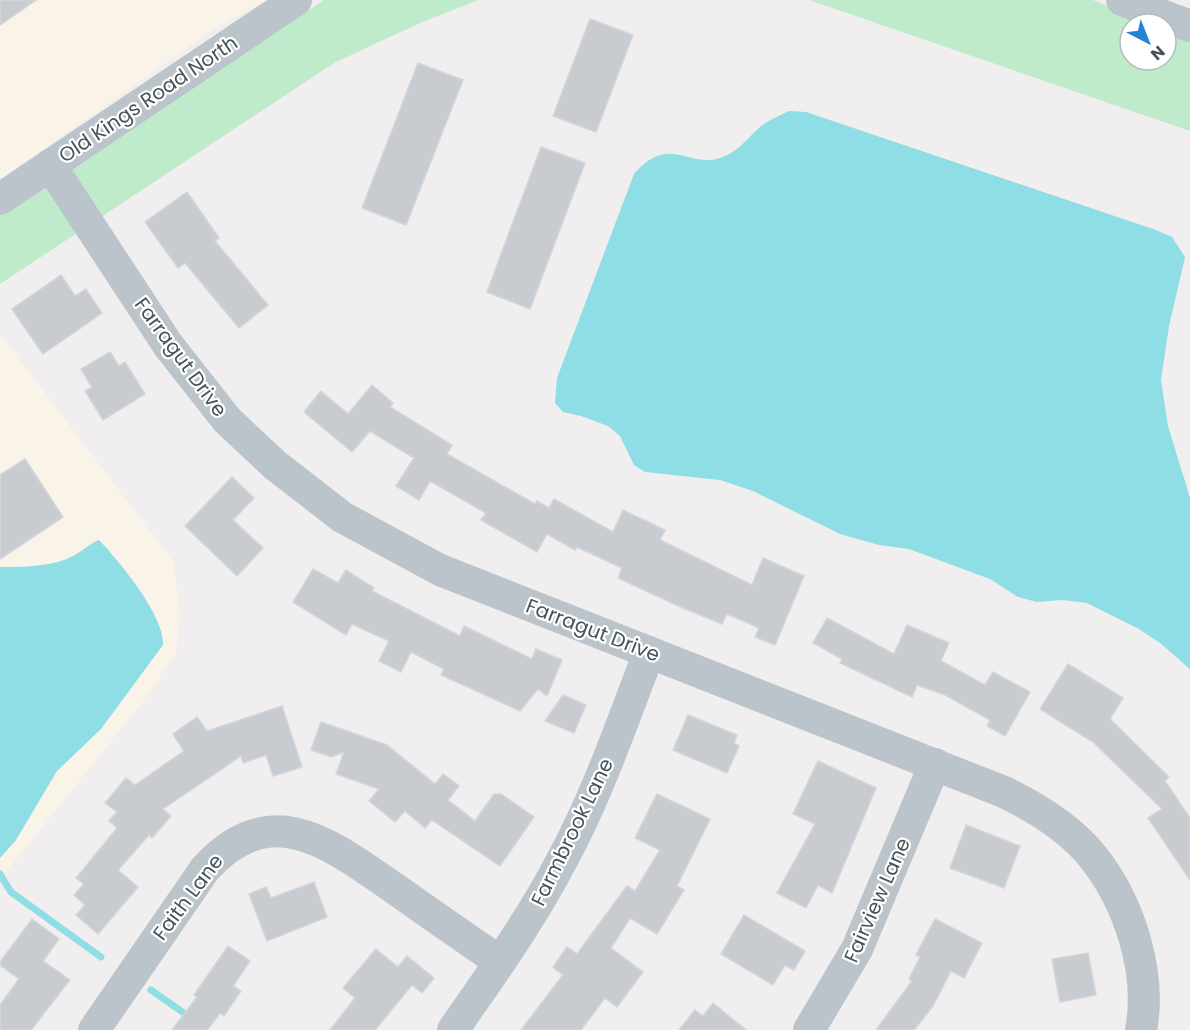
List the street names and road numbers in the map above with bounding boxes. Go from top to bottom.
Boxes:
street label: Old Kings Road North [53,29,243,169]
street label: Farragut Drive [128,292,234,422]
street label: Farragut Drive [522,592,664,668]
street label: Farmbrook Lane [524,753,620,911]
street label: Fairview Lane [837,833,917,967]
street label: Faith Lane [146,848,230,946]

